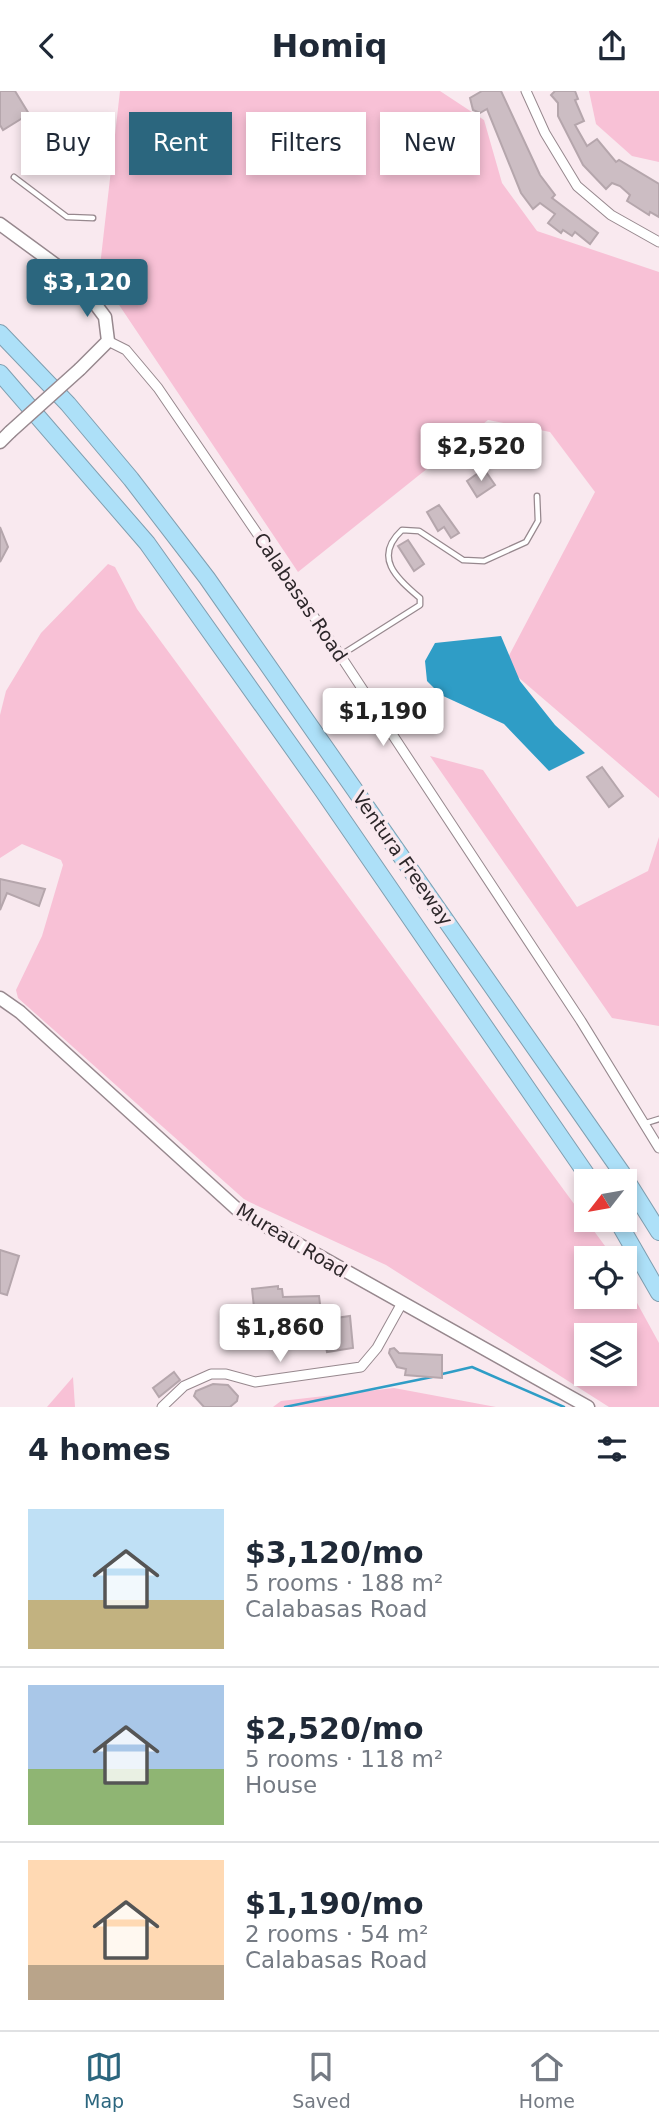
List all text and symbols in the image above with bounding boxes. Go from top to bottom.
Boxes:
icon: back [28,27,66,65]
text: Homiq [272,27,387,65]
icon: share [593,27,631,65]
chip: Buy [21,112,115,175]
chip: Rent [129,112,232,175]
chip: Filters [246,112,366,175]
chip: New [380,112,480,175]
pin: $3,120 [30,259,144,319]
text: $3,120 [43,269,131,295]
pin: $2,520 [424,423,538,483]
text: $2,520 [437,433,525,459]
street label: Calabasas Road [250,528,352,666]
pin: $1,190 [326,689,440,748]
text: $1,190 [339,698,427,724]
street label: Ventura Freeway [348,787,458,929]
north arrow [574,1169,637,1232]
map controls [574,1169,637,1386]
street label: Mureau Road [233,1198,351,1282]
button: locate [574,1246,637,1309]
pin: $1,860 [223,1305,337,1364]
text: $1,860 [236,1314,324,1340]
button: layers [574,1323,637,1386]
icon: filters [593,1430,631,1468]
text: 4 homes [28,1432,171,1467]
text: $3,120/mo [245,1535,424,1570]
icon: home [84,1537,168,1621]
text: 5 rooms · 188 m² [245,1570,443,1596]
text: Calabasas Road [245,1596,427,1622]
text: $2,520/mo [245,1711,424,1746]
icon: home [84,1713,168,1797]
text: 5 rooms · 118 m² [245,1746,443,1772]
text: House [245,1772,317,1798]
text: $1,190/mo [245,1886,424,1921]
icon: home [84,1888,168,1972]
text: 2 rooms · 54 m² [245,1921,429,1947]
text: Calabasas Road [245,1947,427,1973]
tab: Map [84,2048,124,2112]
tab: Saved [292,2048,351,2112]
tab: Home [519,2048,575,2112]

